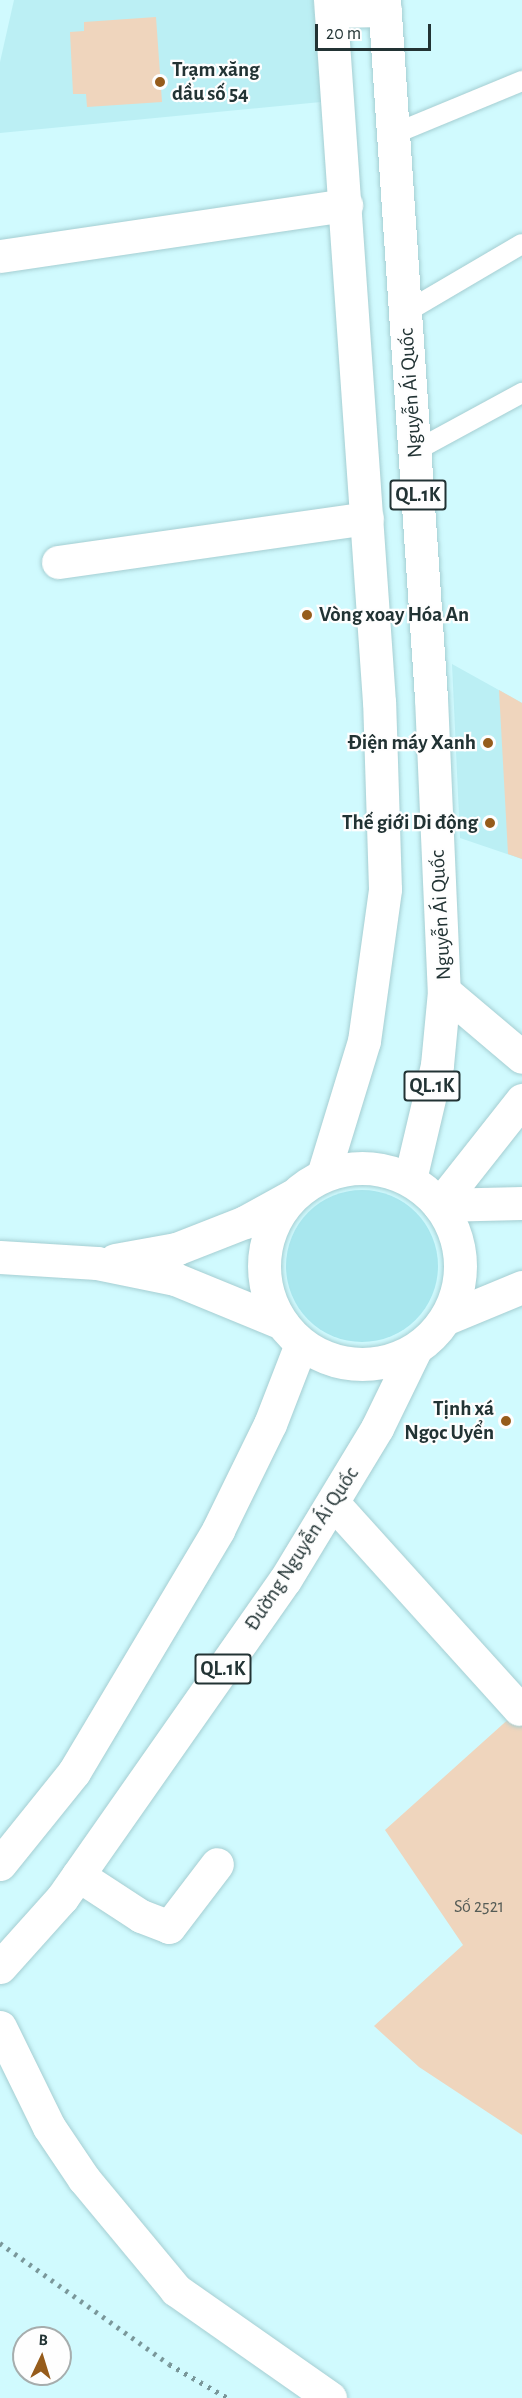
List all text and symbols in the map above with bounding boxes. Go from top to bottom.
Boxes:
scale bar [318,12,434,50]
text: 20 m [326,25,361,43]
place label: Trạm xăng dầu số 54 [172,57,259,107]
marker: Trạm xăng dầu số 54 [153,75,167,89]
street label: Nguyễn Ái Quốc [394,327,428,459]
road number: QL.1K [390,478,446,512]
place label: Vòng xoay Hóa An [319,602,469,628]
marker: Vòng xoay Hóa An [300,608,314,622]
place label: Điện máy Xanh [347,730,476,756]
marker: Điện máy Xanh [481,736,495,750]
place label: Thế giới Di động [342,810,478,836]
marker: Thế giới Di động [483,816,497,830]
street label: Nguyễn Ái Quốc [425,849,457,981]
road number: QL.1K [404,1069,460,1103]
place label: Tịnh xá Ngọc Uyển [404,1396,494,1446]
marker: Tịnh xá Ngọc Uyển [499,1414,513,1428]
street label: Đường Nguyễn Ái Quốc [240,1462,364,1636]
road number: QL.1K [194,1652,252,1686]
house number: Số 2521 [454,1896,504,1918]
north arrow [12,2326,72,2386]
text: B [38,2332,48,2348]

